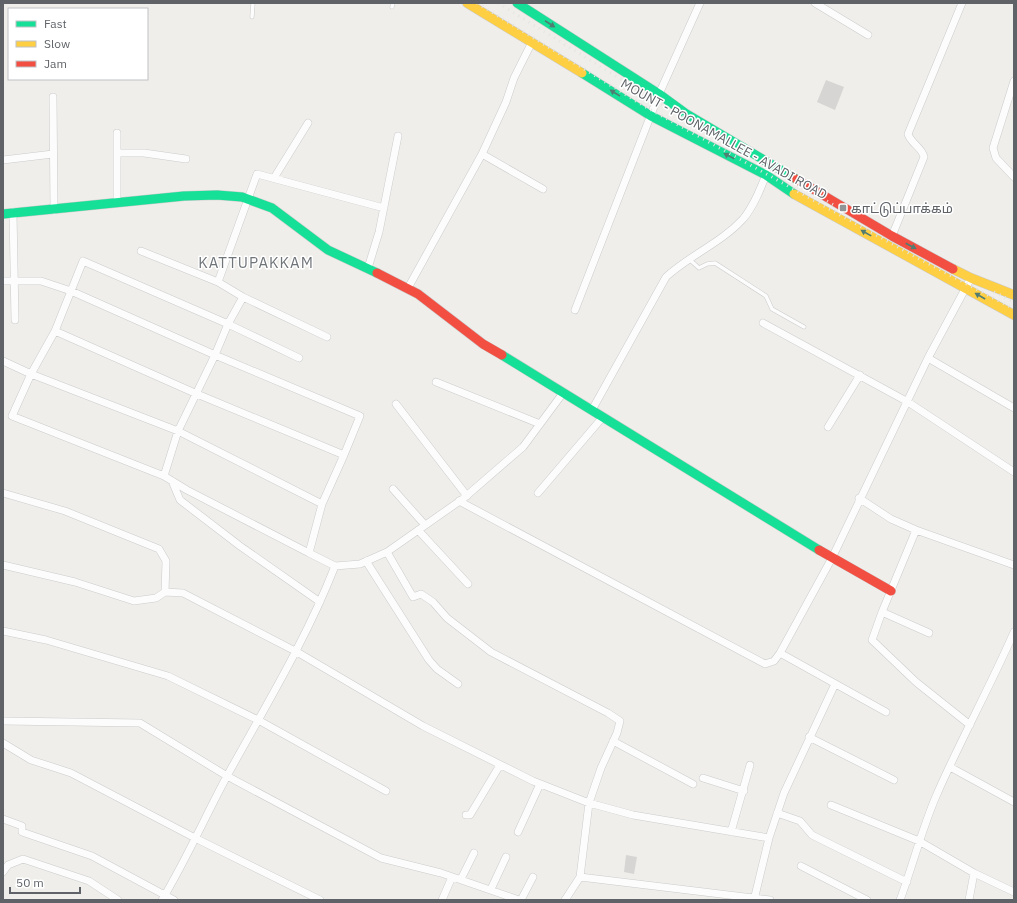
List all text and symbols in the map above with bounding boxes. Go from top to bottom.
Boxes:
legend [8,8,148,80]
text: Fast [44,16,67,31]
one-way arrow [544,20,555,28]
text: Slow [44,36,70,51]
text: Jam [44,56,67,71]
street label: MOUNT - POONAMALLEE - AVADI ROAD [618,75,830,203]
one-way arrow [610,89,620,97]
one-way arrow [723,153,734,159]
place label: காட்டுப்பாக்கம் [851,200,953,217]
marker: காட்டுப்பாக்கம் [838,203,848,213]
one-way arrow [860,230,872,236]
one-way arrow [905,242,917,249]
district label: KATTUPAKKAM [198,253,314,272]
one-way arrow [974,292,986,299]
scale bar [10,869,80,895]
text: 50 m [16,875,44,890]

